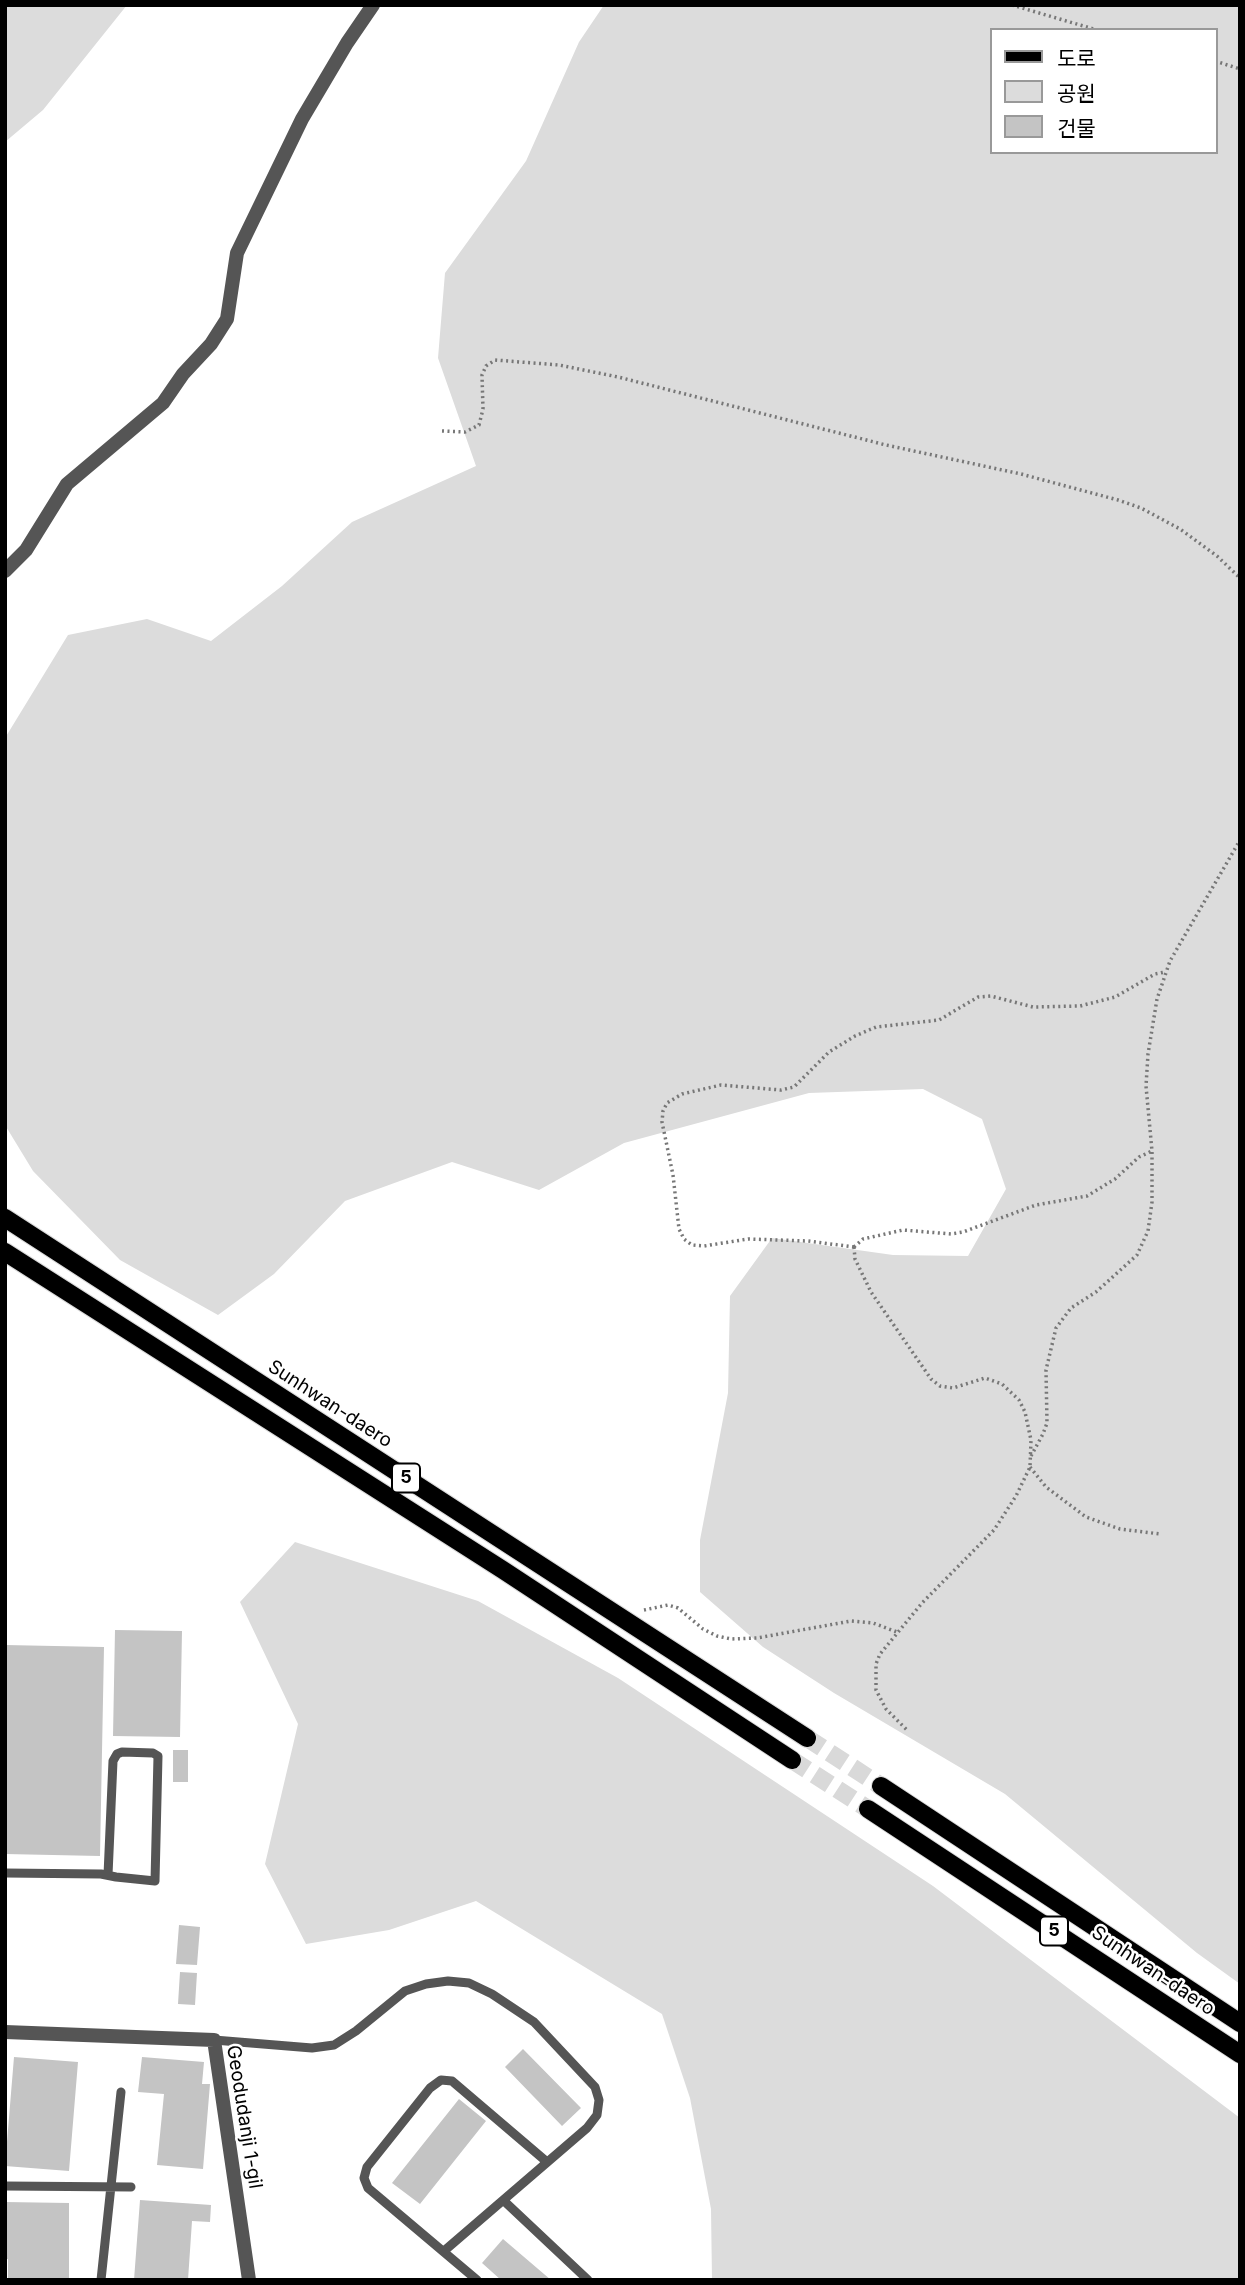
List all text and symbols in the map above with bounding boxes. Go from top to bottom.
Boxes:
legend [990,28,1217,154]
text: 도로 [1057,46,1096,71]
text: 공원 [1057,81,1096,106]
text: 건물 [1057,116,1096,141]
street label: Sunhwan-daero [264,1355,396,1453]
road number: 5 [392,1464,420,1492]
road number: 5 [1040,1916,1068,1945]
street label: Sunhwan-daero [1087,1921,1219,2021]
street label: Geodudanji 1-gil [221,2044,267,2190]

